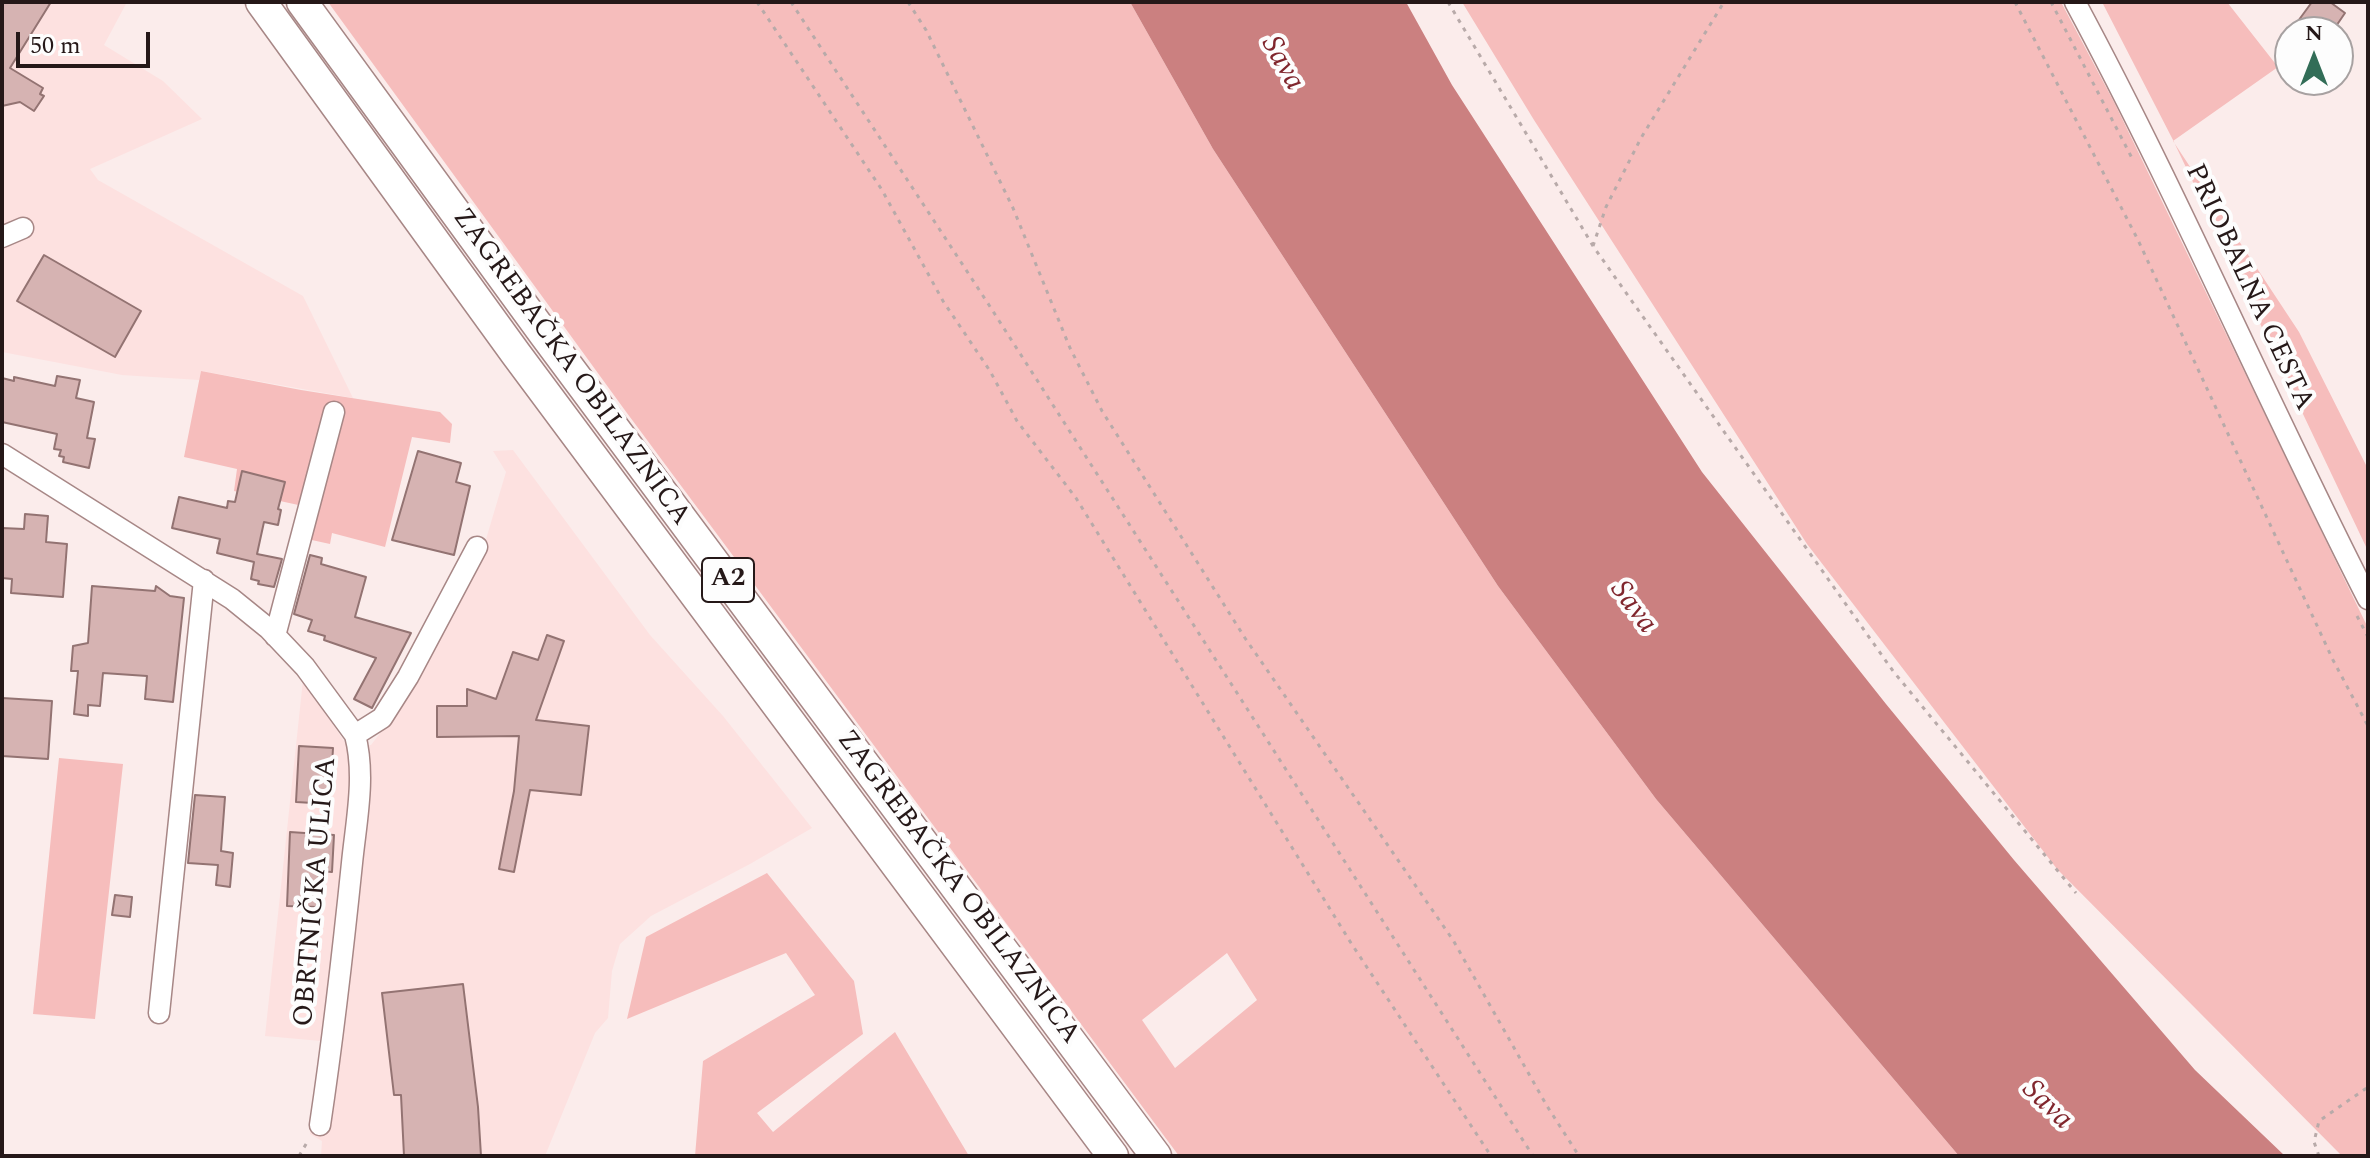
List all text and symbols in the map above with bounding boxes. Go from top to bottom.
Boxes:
scale bar [20,16,154,66]
north arrow [2274,16,2354,96]
text: N [2305,17,2323,50]
text: 50 m [30,28,81,64]
water label: Sava [1251,30,1311,98]
street label: PRIOBALNA CESTA [2176,159,2320,417]
street label: ZAGREBAČKA OBILAZNICA [444,203,696,533]
road number: A2 [702,558,754,602]
water label: Sava [1600,574,1664,642]
street label: ZAGREBAČKA OBILAZNICA [828,725,1086,1051]
street label: OBRTNIČKA ULICA [288,756,346,1028]
water label: Sava [2013,1073,2079,1139]

